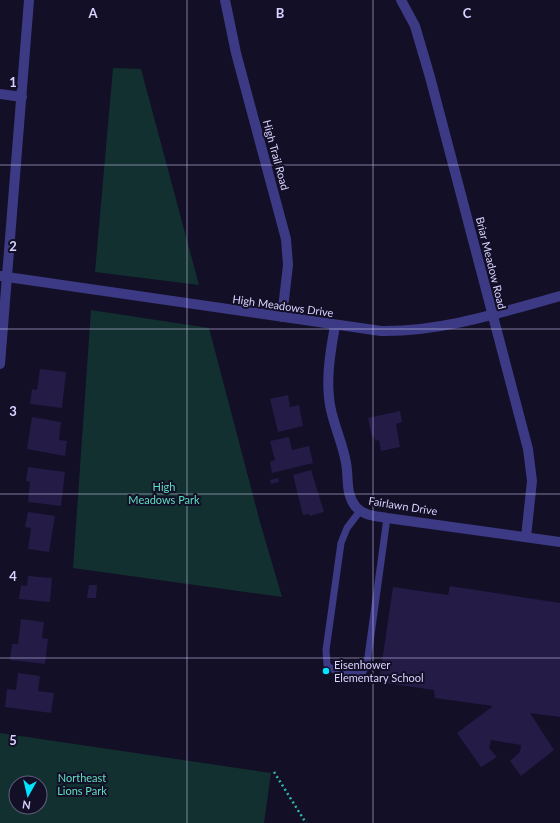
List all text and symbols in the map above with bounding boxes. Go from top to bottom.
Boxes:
text: A [87,5,98,21]
text: B [276,5,285,21]
text: C [463,5,472,21]
text: 1 [9,74,17,90]
street label: High Trail Road [261,118,292,192]
street label: Briar Meadow Road [474,215,509,311]
text: 2 [9,238,17,254]
street label: High Meadows Drive [232,292,334,319]
text: 3 [9,403,17,419]
park label: High Meadows Park [128,480,200,506]
street label: Fairlawn Drive [368,494,439,517]
text: 4 [9,568,17,584]
place label: Eisenhower Elementary School [334,658,424,684]
marker: Eisenhower Elementary School [321,666,331,676]
text: 5 [9,732,17,748]
park label: Northeast Lions Park [57,771,107,797]
north arrow [8,775,48,815]
text: N [21,798,32,812]

